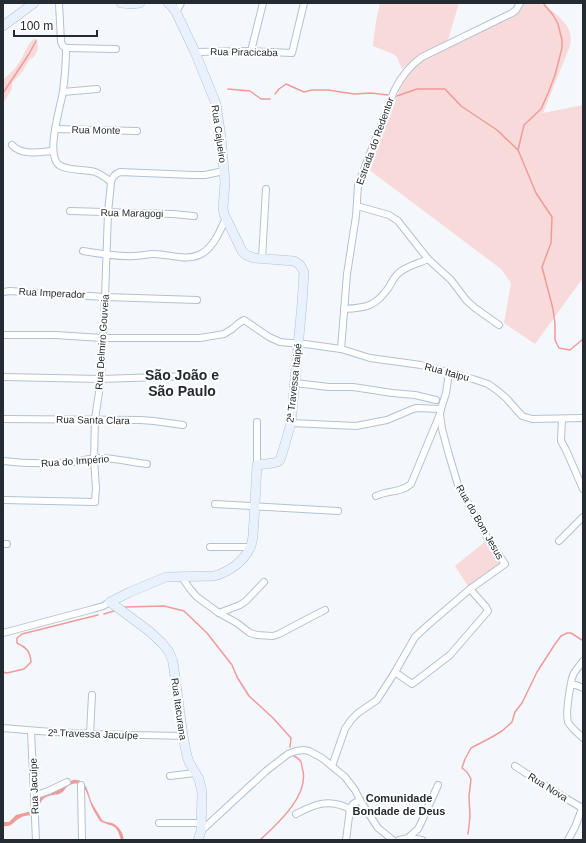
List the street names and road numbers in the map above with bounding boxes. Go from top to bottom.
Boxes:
street label: Rua Piracicaba [210,46,278,58]
street label: Estrada do Redentor [354,95,396,186]
street label: Rua Cajueiro [209,104,229,164]
street label: Rua Monte [71,124,121,136]
street label: Rua Maragogi [101,207,163,219]
street label: Rua Imperador [18,286,86,300]
street label: Rua Delmiro Gouveia [93,294,111,390]
street label: 2ª Travessa Itaipé [284,342,304,423]
street label: Rua Itaipu [424,361,470,383]
street label: Rua Santa Clara [56,414,130,426]
street label: Rua do Império [41,453,110,469]
street label: Rua do Bom Jesus [454,483,506,561]
street label: Rua Itacurana [169,677,189,741]
street label: 2ª Travessa Jacuípe [48,727,139,741]
street label: Rua Jacuípe [28,757,40,814]
street label: Rua Nova [526,771,570,804]

